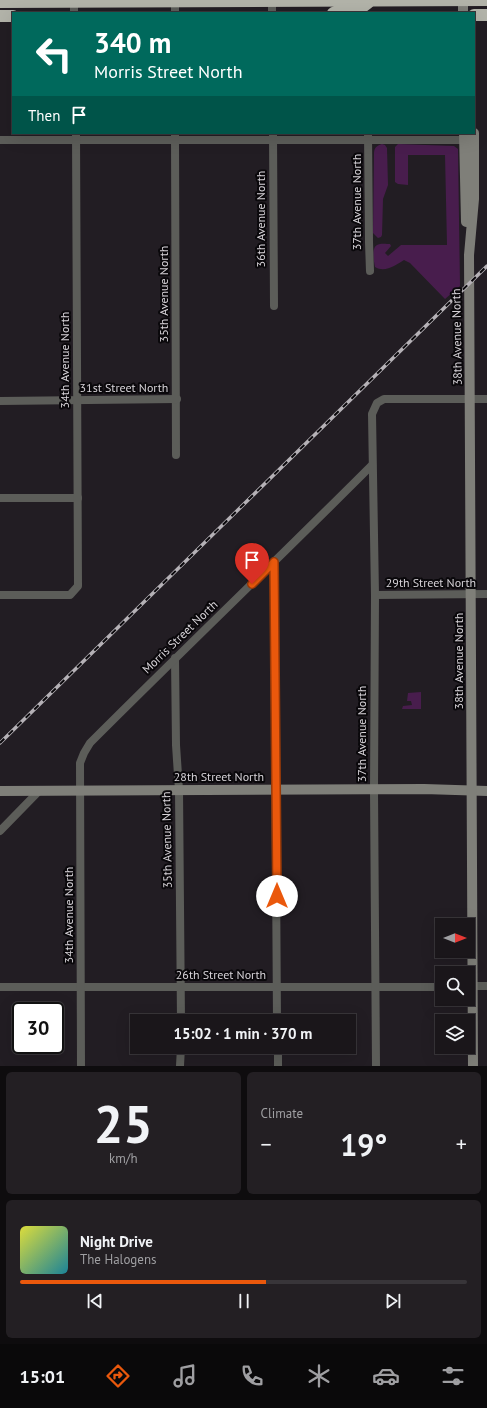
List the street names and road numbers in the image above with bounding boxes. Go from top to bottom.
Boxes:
street label: 37th Avenue North [349,154,364,250]
street label: 36th Avenue North [253,171,268,267]
street label: 35th Avenue North [156,246,171,342]
street label: 38th Avenue North [448,288,465,386]
street label: 34th Avenue North [57,312,72,408]
street label: 31st Street North [80,380,168,395]
street label: 29th Street North [386,575,476,590]
street label: Morris Street North [139,597,220,676]
street label: 38th Avenue North [451,613,466,709]
street label: 37th Avenue North [354,686,369,782]
street label: 28th Street North [174,769,264,784]
street label: 35th Avenue North [158,791,175,889]
street label: 34th Avenue North [61,867,76,963]
street label: 26th Street North [176,967,266,982]

